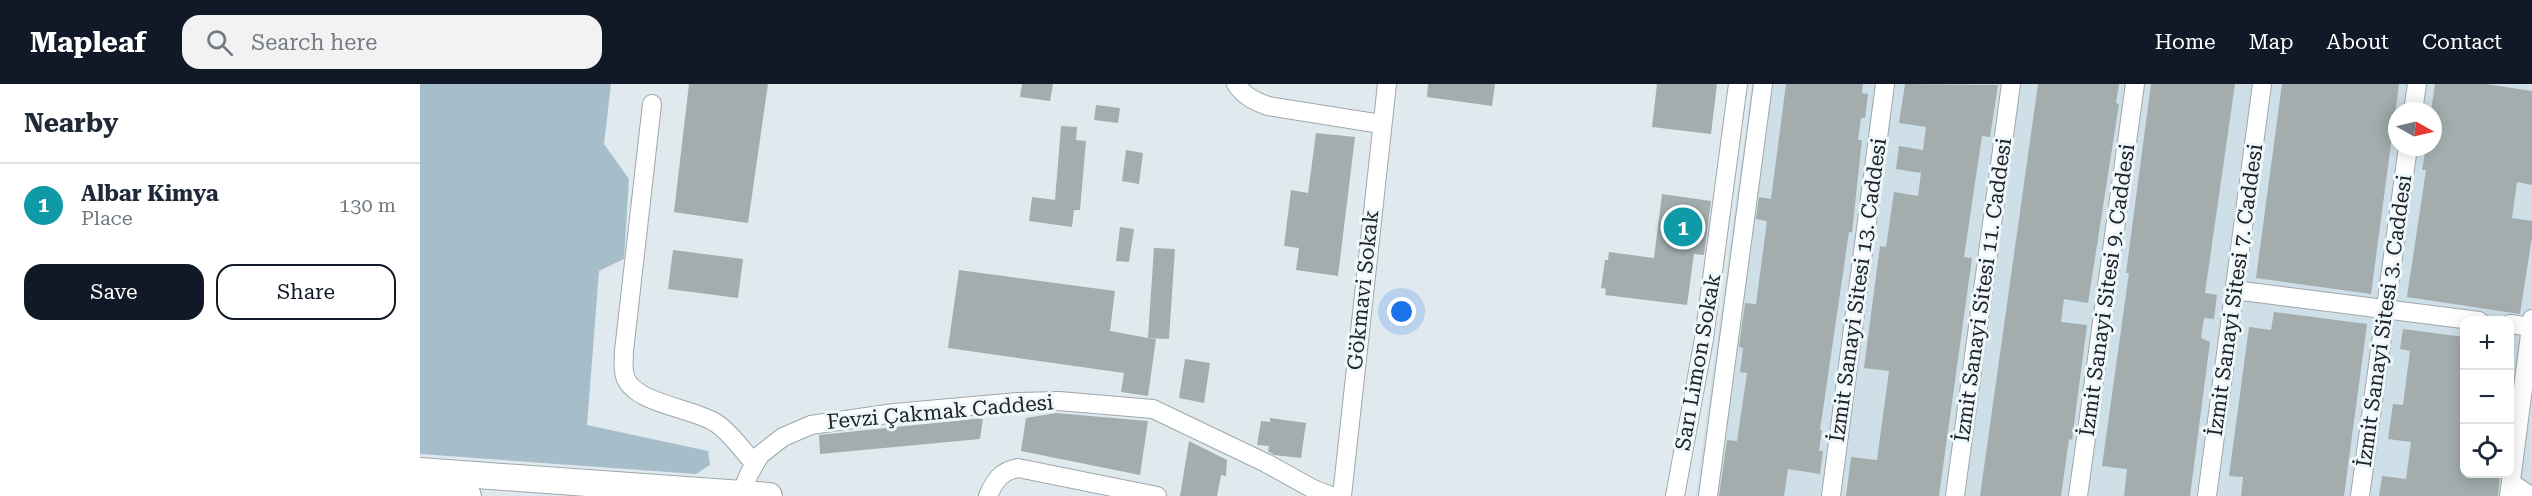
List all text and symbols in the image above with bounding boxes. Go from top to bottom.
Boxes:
search box [182,15,602,69]
text: Mapleaf [30,26,146,59]
icon: search [203,26,236,59]
text: Search here [251,30,377,55]
text: Home [2155,30,2216,54]
text: Map [2249,30,2294,54]
text: About [2327,30,2389,54]
text: Contact [2422,30,2502,54]
north arrow [2388,102,2442,156]
text: Nearby [24,108,118,138]
street label: İzmit Sanayi Sitesi 13. Caddesi [1825,136,1891,444]
street label: İzmit Sanayi Sitesi 11. Caddesi [1950,136,2016,444]
street label: İzmit Sanayi Sitesi 9. Caddesi [2075,142,2139,438]
street label: İzmit Sanayi Sitesi 7. Caddesi [2203,142,2267,438]
street label: İzmit Sanayi Sitesi 3. Caddesi [2352,173,2416,469]
text: Albar Kimya [81,181,219,206]
text: 1 [38,193,49,217]
text: 130 m [339,193,396,217]
pin: 1 [1664,204,1702,250]
text: Place [81,206,133,230]
street label: Gökmavi Sokak [1343,209,1383,371]
button: Save [24,264,204,320]
button: Share [216,264,396,320]
street label: Sarı Limon Sokak [1671,272,1725,452]
your location [1387,297,1416,326]
map controls [2460,316,2514,478]
button: + [2460,316,2514,370]
button: − [2460,370,2514,424]
street label: Fevzi Çakmak Caddesi [826,390,1055,434]
button: locate [2460,424,2514,478]

